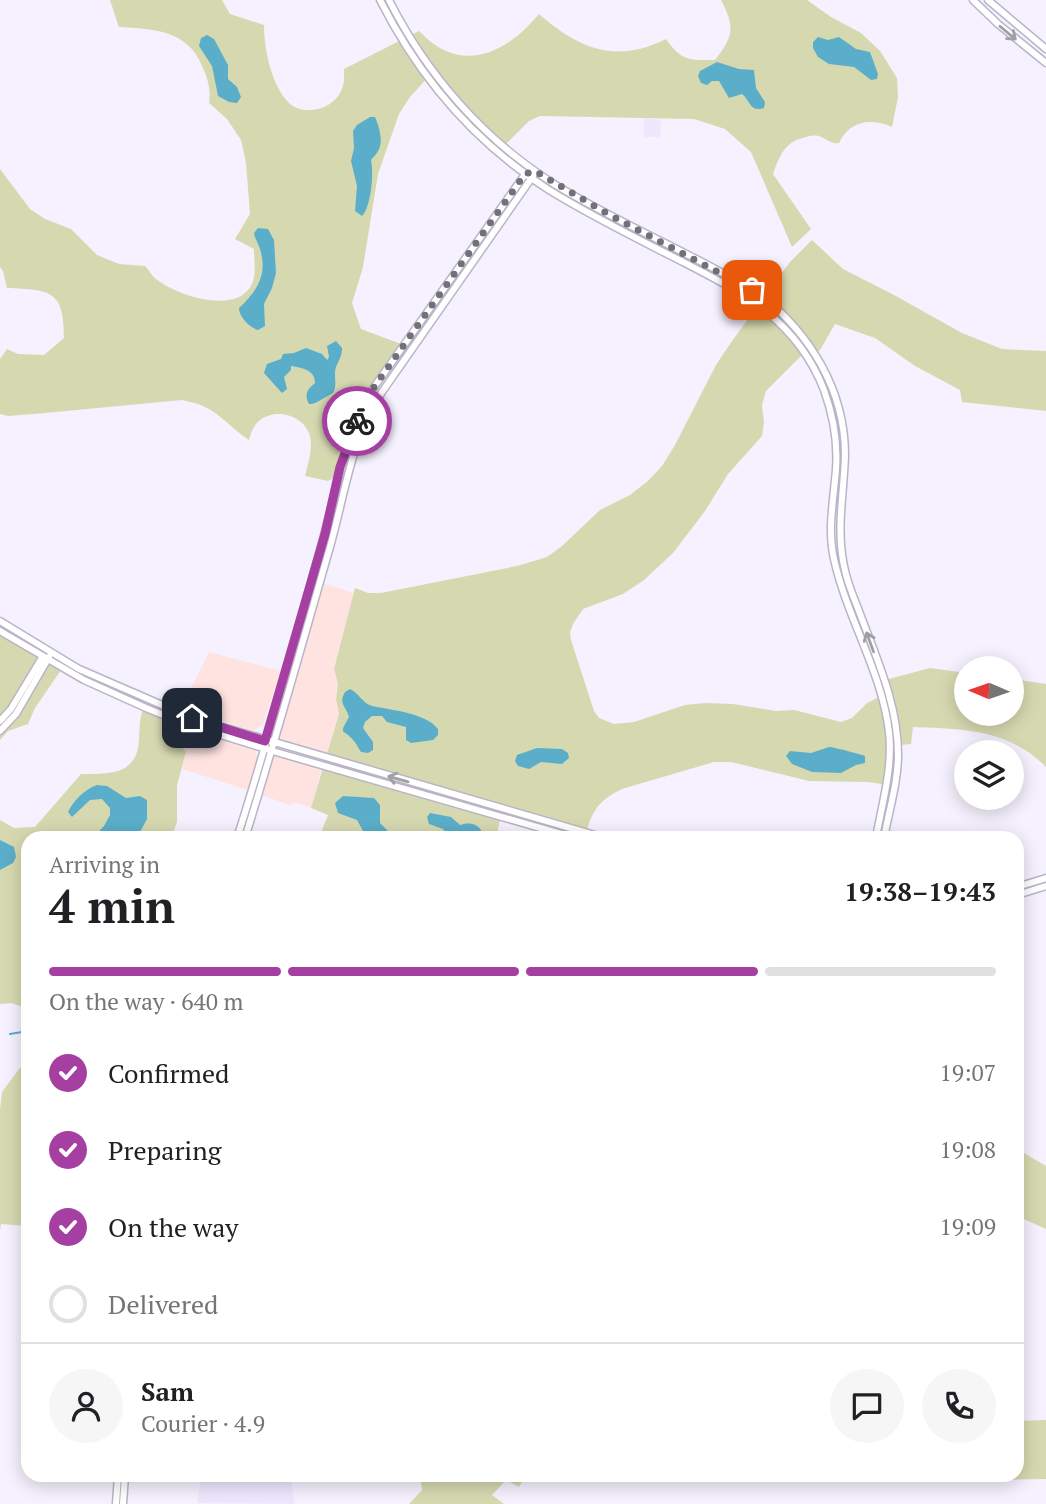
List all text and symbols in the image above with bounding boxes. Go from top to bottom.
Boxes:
one-way arrow [999,25,1017,41]
pin [722,260,782,320]
icon: bag [733,271,771,309]
courier [322,386,392,456]
icon: bike [338,402,376,440]
one-way arrow [863,632,876,653]
north arrow [954,656,1024,726]
map controls [954,656,1024,810]
pin [162,688,222,748]
icon: home [173,699,211,737]
button: layers [954,740,1024,810]
one-way arrow [387,771,409,784]
text: Arriving in [49,849,160,880]
text: 19:38–19:43 [844,874,996,908]
text: 4 min [49,875,175,936]
text: On the way · 640 m [49,986,243,1017]
icon: check [49,1054,87,1092]
text: Confirmed [108,1056,229,1090]
text: 19:07 [939,1057,996,1088]
icon: check [49,1131,87,1169]
text: Preparing [108,1133,221,1167]
text: 19:08 [939,1134,996,1165]
icon: check [49,1208,87,1246]
text: On the way [108,1210,239,1244]
text: 19:09 [939,1211,996,1242]
text: Delivered [108,1287,218,1321]
button: person [49,1369,123,1443]
button: chat [830,1369,904,1443]
button: phone [922,1369,996,1443]
text: Sam [141,1374,194,1408]
text: Courier · 4.9 [141,1408,265,1439]

